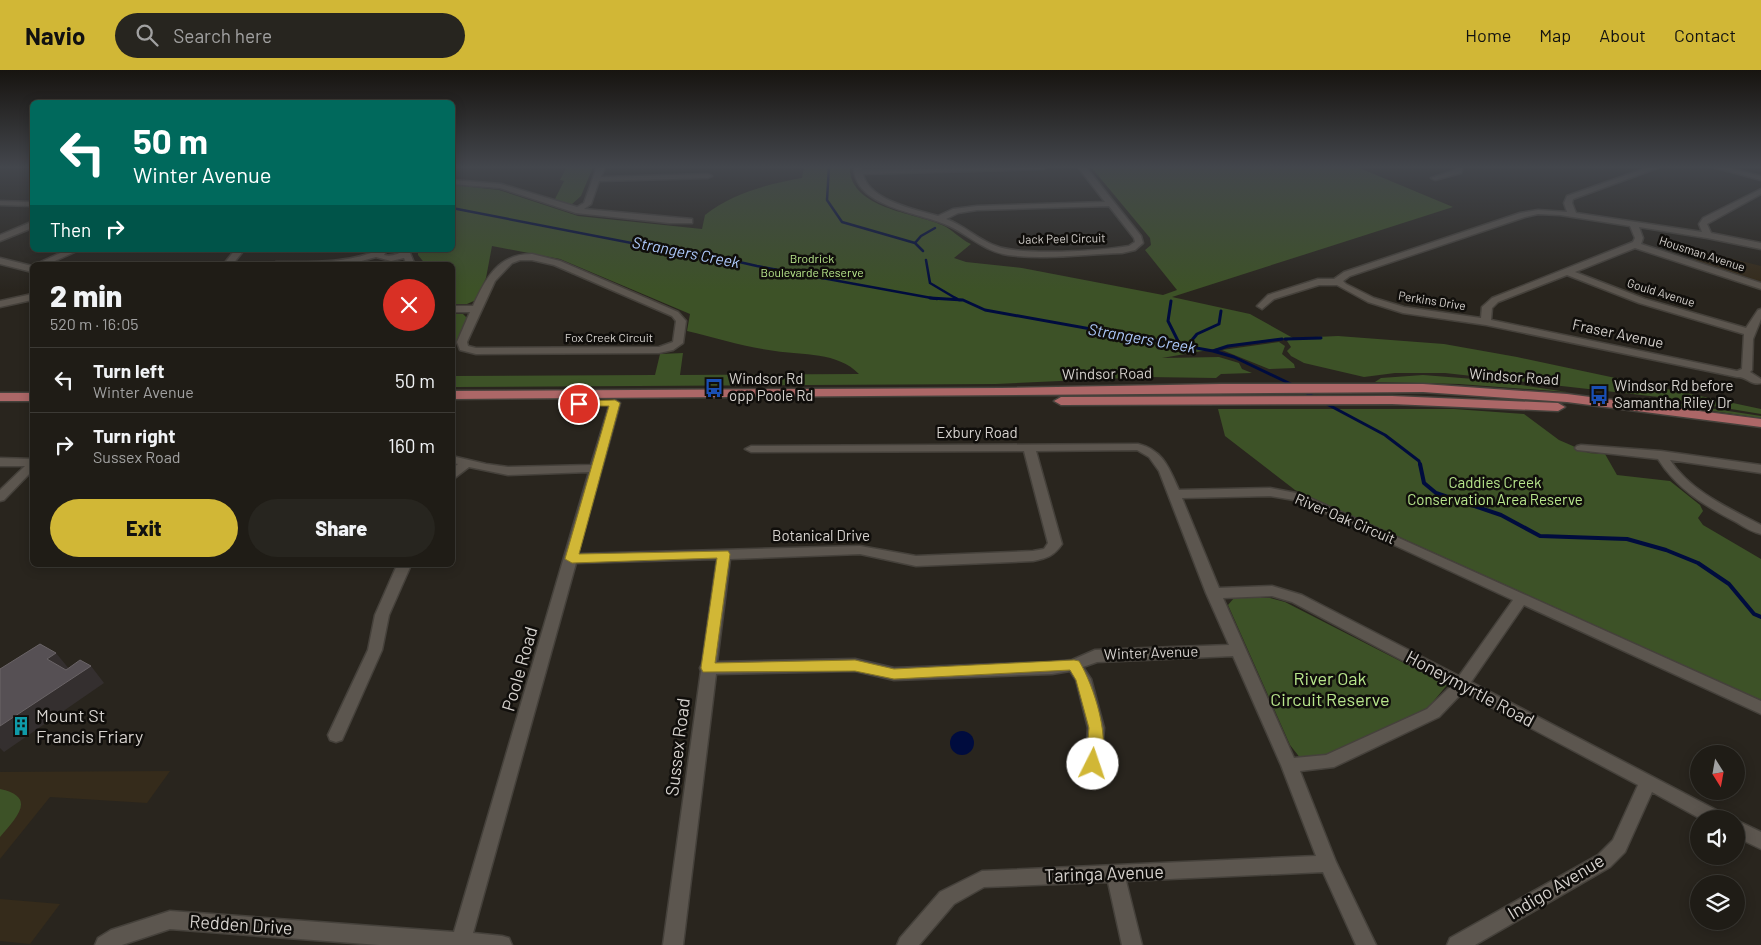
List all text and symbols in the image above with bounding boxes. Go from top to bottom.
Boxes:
search box [115,13,465,58]
text: Navio [25,21,85,50]
icon: search [133,21,161,49]
text: Search here [173,24,272,47]
text: Home [1465,24,1511,46]
text: Map [1539,24,1571,46]
text: About [1599,24,1646,46]
text: Contact [1674,24,1736,46]
text: 50 m [133,119,208,161]
icon: left [50,120,115,185]
text: Winter Avenue [133,161,272,187]
icon: right [101,215,129,243]
text: Then [50,218,91,241]
street label: Jack Peel Circuit [1018,230,1106,246]
water label: Strangers Creek [631,232,742,271]
street label: Housman Avenue [1658,233,1747,274]
park label: Brodrick Boulevarde Reserve [760,251,864,279]
street label: Gould Avenue [1626,275,1697,309]
text: 2 min [50,277,122,313]
button: close [383,279,435,331]
street label: Perkins Drive [1397,288,1467,312]
text: 520 m · 16:05 [50,314,139,333]
street label: Fraser Avenue [1571,315,1665,351]
water label: Strangers Creek [1087,319,1198,356]
street label: Fox Creek Circuit [565,330,653,344]
text: Turn left [93,359,164,382]
street label: Windsor Road [1062,363,1152,383]
street label: Windsor Road [1468,364,1560,388]
icon: left [50,366,78,394]
text: 50 m [395,369,435,392]
place label: Windsor Rd opp Poole Rd [729,369,813,404]
place label: Windsor Rd before Samantha Riley Dr [1614,376,1734,411]
bus stop icon: Windsor Rd opp Poole Rd [703,377,725,399]
text: Winter Avenue [93,382,194,401]
pin [558,383,600,425]
bus stop icon: Windsor Rd before Samantha Riley Dr [1588,384,1610,406]
icon: arrive [565,390,593,418]
street label: Exbury Road [936,423,1018,441]
text: Turn right [93,424,175,447]
icon: right [50,431,78,459]
text: 160 m [388,434,435,457]
text: Sussex Road [93,447,181,466]
park label: Caddies Creek Conservation Area Reserve [1407,473,1583,508]
street label: River Oak Circuit [1293,489,1398,547]
button: Exit [50,499,238,557]
button: Share [248,499,435,557]
street label: Botanical Drive [772,526,870,544]
street label: Poole Road [496,624,542,714]
street label: Winter Avenue [1103,641,1198,663]
street label: Honeymyrtle Road [1402,645,1538,731]
park label: River Oak Circuit Reserve [1270,667,1390,710]
street label: Sussex Road [660,697,694,797]
place label: Mount St Francis Friary [36,704,143,747]
building icon: Mount St Francis Friary [10,715,32,737]
position arrow [1066,737,1118,789]
north arrow [1690,745,1745,800]
map controls [1690,745,1745,930]
button: sound [1690,810,1745,865]
street label: Indigo Avenue [1503,849,1608,924]
street label: Taringa Avenue [1044,860,1164,886]
button: layers [1690,875,1745,930]
street label: Redden Drive [189,909,293,939]

